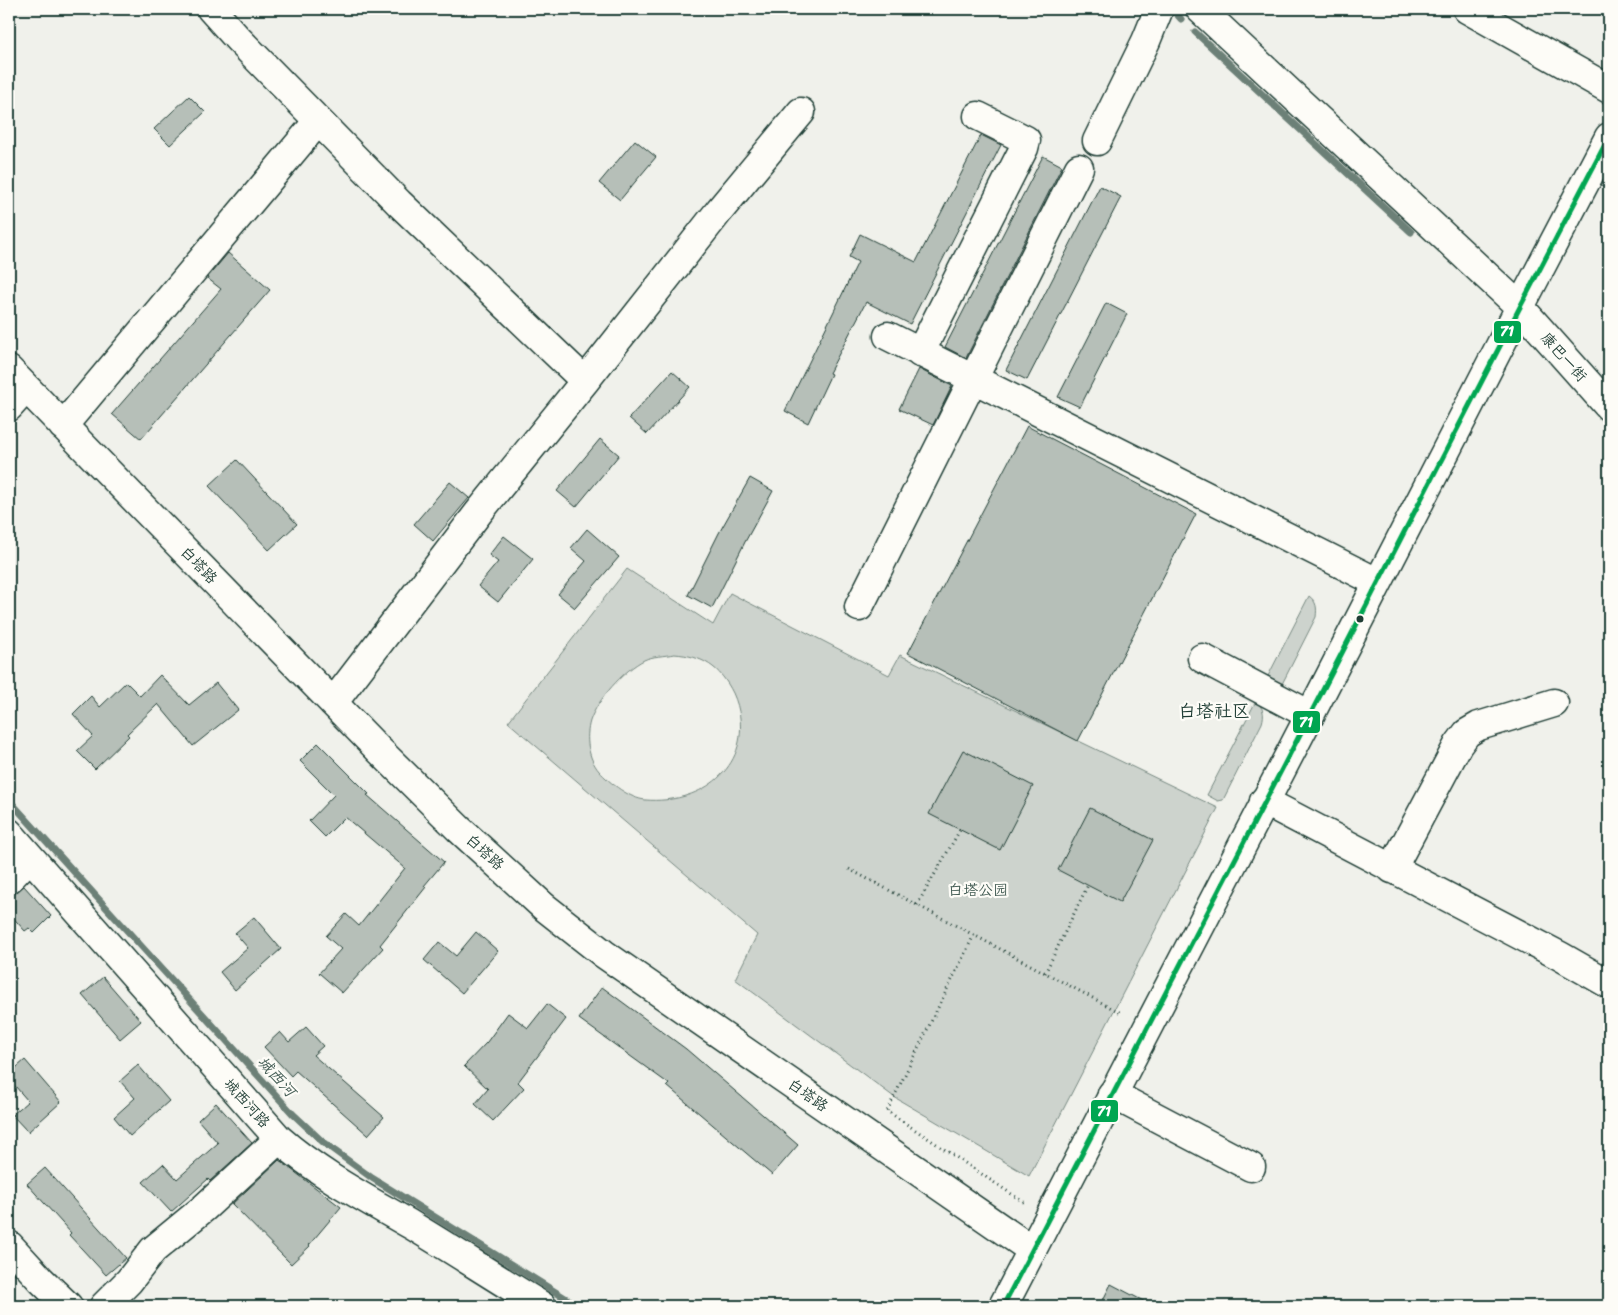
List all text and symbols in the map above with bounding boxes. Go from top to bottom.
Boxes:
text: 71 [1500,319,1514,344]
line badge: 71 [1493,320,1522,344]
street label: 康巴一街 [1534,326,1594,388]
street label: 白塔路 [174,540,224,590]
unlabelled marker [1355,614,1365,624]
district label: 白塔社区 [1178,695,1250,727]
line badge: 71 [1292,710,1321,734]
text: 71 [1299,710,1313,735]
street label: 白塔路 [460,827,510,877]
park label: 白塔公园 [948,877,1008,903]
water label: 城西河 [250,1049,305,1106]
street label: 白塔路 [782,1071,834,1119]
street label: 城西河路 [217,1072,277,1134]
line badge: 71 [1090,1099,1119,1123]
text: 71 [1097,1099,1111,1124]

